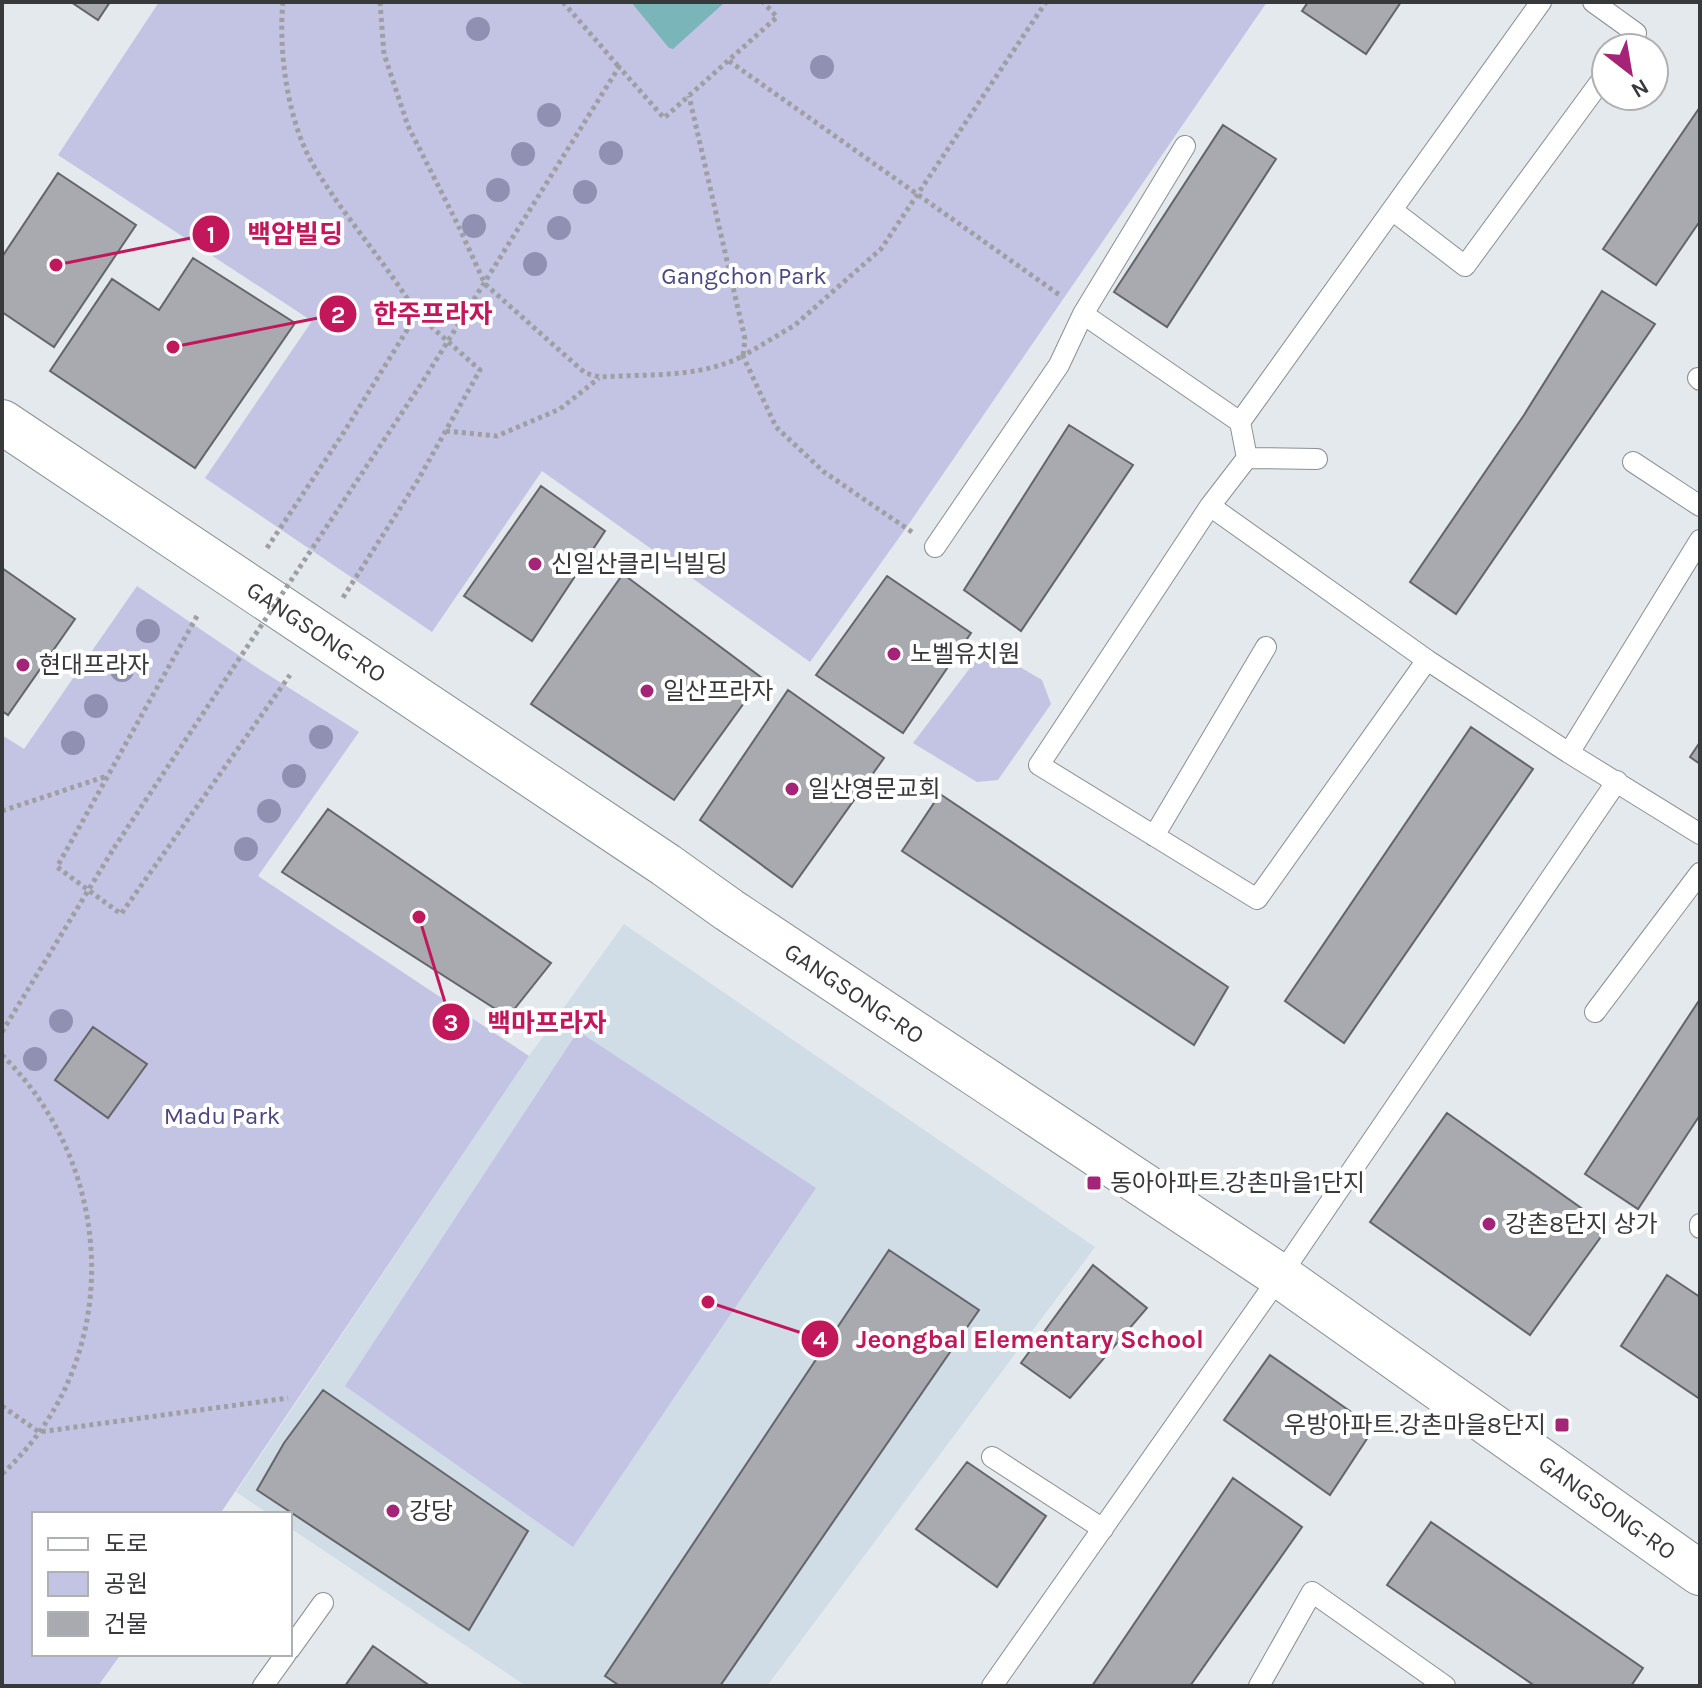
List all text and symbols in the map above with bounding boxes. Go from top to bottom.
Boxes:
north arrow [1590,32,1670,112]
text: N [1626,73,1653,103]
callout: 백암빌딩 [191,209,359,259]
text: 백암빌딩 [247,219,343,250]
text: 1 [207,221,215,249]
park label: Gangchon Park [661,262,827,290]
callout: 한주프라자 [318,289,509,339]
text: 한주프라자 [373,299,493,330]
text: 2 [331,301,345,329]
place label: 신일산클리닉빌딩 [551,550,728,578]
marker: 신일산클리닉빌딩 [526,555,544,573]
street label: GANGSONG-RO [241,575,391,688]
place label: 노벨유치원 [910,640,1020,668]
marker: 노벨유치원 [885,645,903,663]
place label: 현대프라자 [39,651,149,679]
marker: 현대프라자 [14,656,32,674]
place label: 일산프라자 [663,677,773,705]
marker: 일산프라자 [638,682,656,700]
place label: 일산영문교회 [808,775,940,803]
marker: 일산영문교회 [783,780,801,798]
street label: GANGSONG-RO [779,937,929,1050]
callout: 백마프라자 [431,997,623,1047]
text: 백마프라자 [487,1008,607,1039]
text: 3 [444,1009,458,1037]
park label: Madu Park [164,1102,280,1130]
place label: 동아아파트.강촌마을1단지 [1110,1169,1365,1197]
marker: 동아아파트.강촌마을1단지 [1085,1174,1103,1192]
place label: 강촌8단지 상가 [1505,1210,1658,1238]
marker: 강촌8단지 상가 [1480,1215,1498,1233]
callout: Jeongbal Elementary School [800,1314,1220,1364]
text: Jeongbal Elementary School [856,1324,1204,1355]
text: 4 [813,1326,827,1354]
place label: 우방아파트.강촌마을8단지 [1284,1411,1546,1439]
marker: 우방아파트.강촌마을8단지 [1553,1416,1571,1434]
street label: GANGSONG-RO [1533,1449,1681,1566]
place label: 강당 [409,1497,453,1525]
marker: 강당 [384,1502,402,1520]
legend [32,1512,292,1656]
text: 도로 [104,1530,148,1558]
text: 공원 [104,1570,148,1598]
text: 건물 [104,1610,148,1638]

